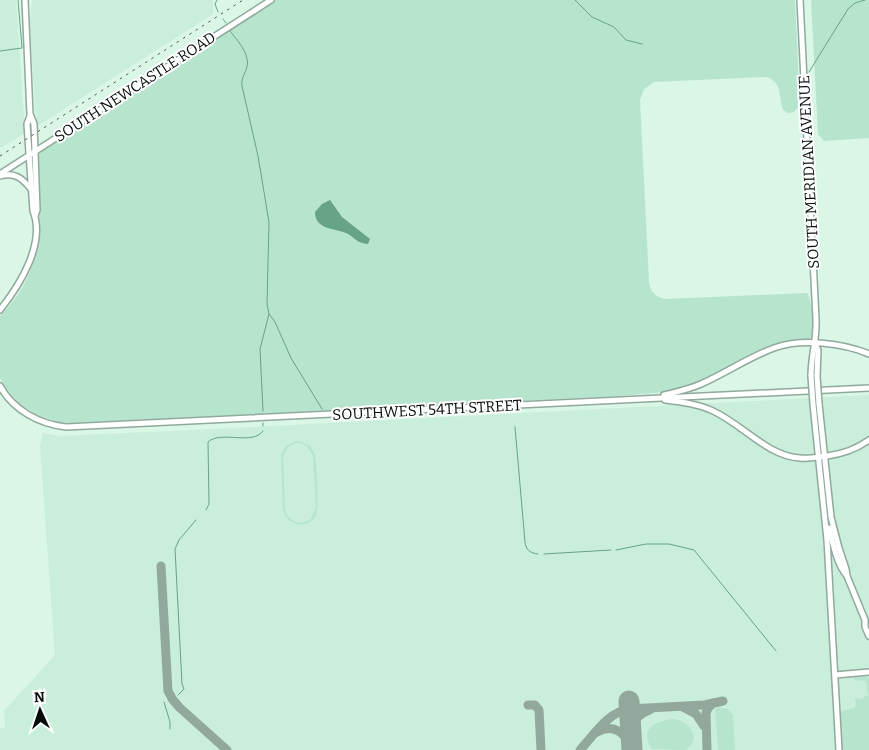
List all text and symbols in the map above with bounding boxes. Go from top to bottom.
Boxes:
street label: SOUTH NEWCASTLE ROAD [51,28,219,146]
street label: SOUTH MERIDIAN AVENUE [795,75,823,269]
street label: SOUTHWEST 54TH STREET [332,396,522,424]
north arrow [15,685,65,735]
text: N [34,689,45,706]

